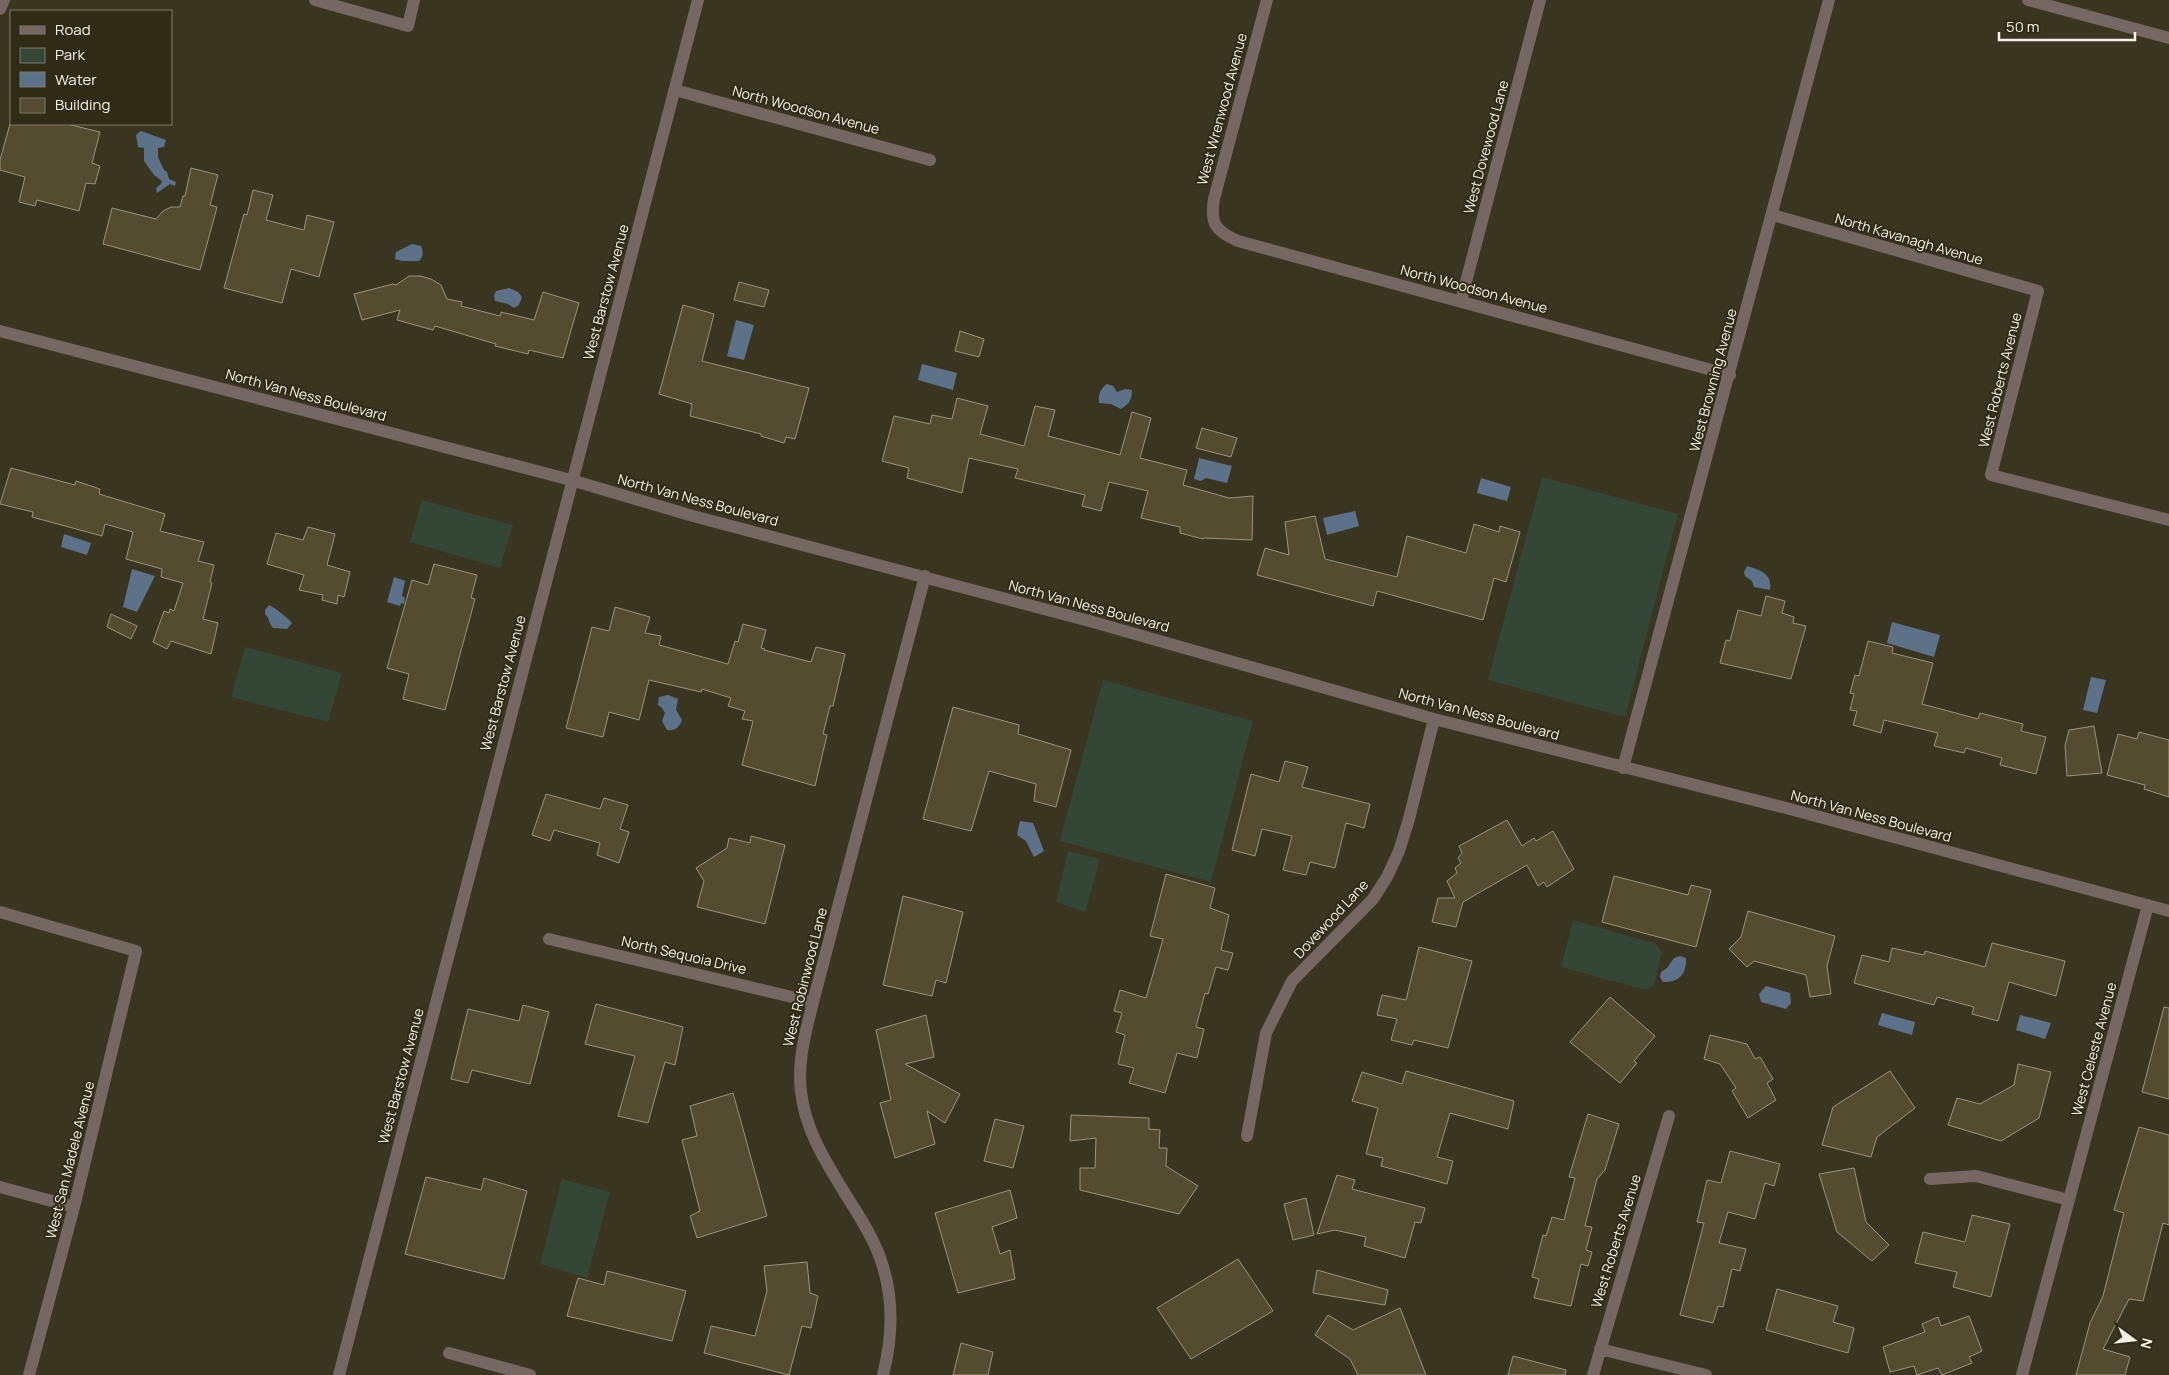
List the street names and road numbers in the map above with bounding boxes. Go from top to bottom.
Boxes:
street label: West Wrenwood Avenue [1192,31,1251,187]
street label: West Dovewood Lane [1459,78,1513,216]
street label: North Woodson Avenue [731,81,882,138]
street label: North Kavanagh Avenue [1833,208,1985,269]
street label: West Barstow Avenue [578,222,633,362]
street label: North Woodson Avenue [1399,260,1550,317]
street label: West Browning Avenue [1684,306,1741,453]
street label: West Roberts Avenue [1974,310,2025,449]
street label: North Van Ness Boulevard [224,364,389,425]
street label: North Van Ness Boulevard [616,469,781,530]
street label: North Van Ness Boulevard [1007,575,1172,636]
street label: West Barstow Avenue [475,613,530,753]
street label: North Van Ness Boulevard [1397,683,1562,744]
street label: North Van Ness Boulevard [1789,785,1954,846]
street label: Dovewood Lane [1289,875,1372,962]
street label: West Robinwood Lane [778,905,831,1048]
street label: North Sequoia Drive [620,931,749,978]
street label: West Celeste Avenue [2067,980,2120,1118]
street label: West Barstow Avenue [373,1006,428,1146]
street label: West San Madele Avenue [41,1079,98,1241]
street label: West Roberts Avenue [1586,1172,1645,1310]

